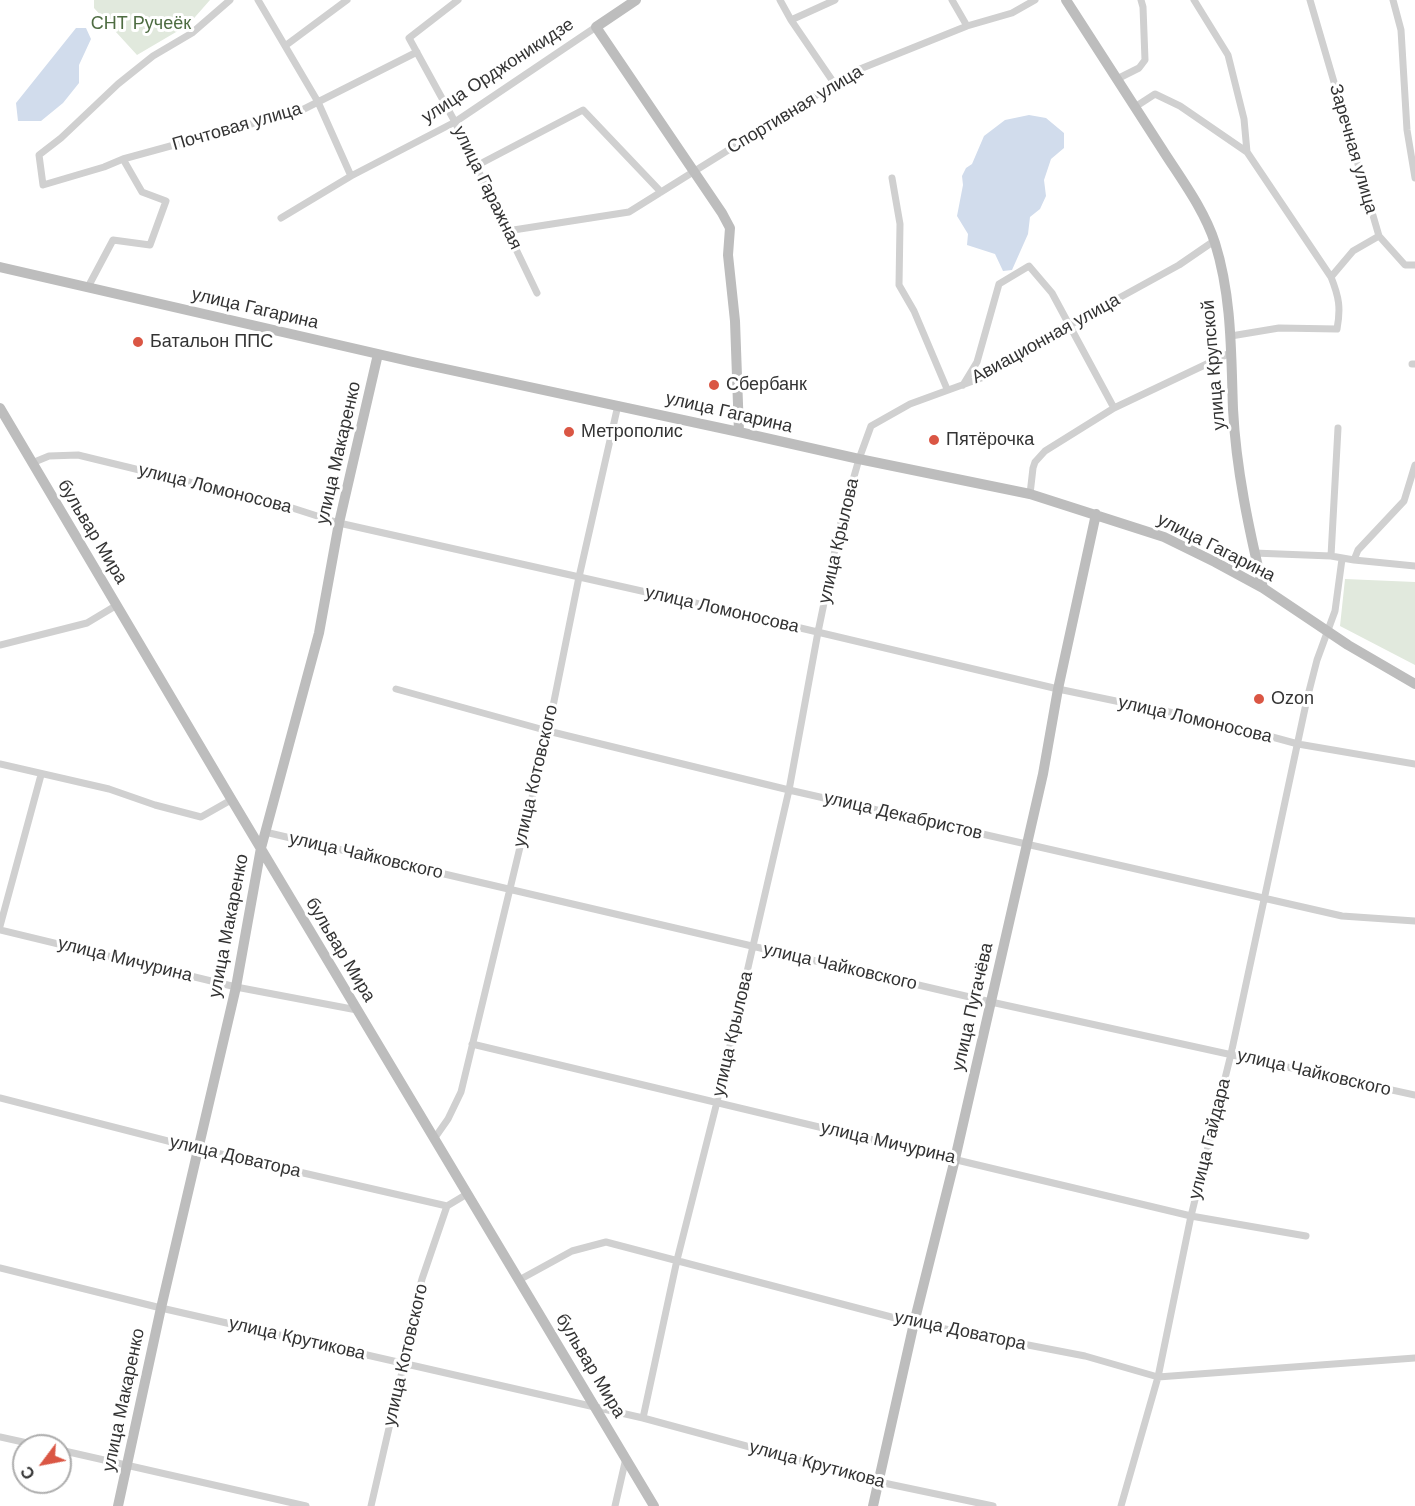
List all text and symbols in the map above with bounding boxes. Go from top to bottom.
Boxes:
park label: СНТ Ручеёк [91,13,191,35]
street label: улица Орджоникидзе [418,14,578,128]
street label: Спортивная улица [723,61,867,159]
street label: Заречная улица [1324,82,1382,216]
street label: Почтовая улица [170,98,304,156]
street label: улица Гаражная [448,123,526,253]
street label: улица Гагарина [190,284,320,334]
street label: Авиационная улица [968,289,1124,389]
street label: улица Крупской [1198,299,1230,431]
place label: Батальон ППС [150,331,273,353]
marker: Батальон ППС [131,335,145,349]
place label: Сбербанк [726,374,807,396]
marker: Сбербанк [707,378,721,392]
street label: улица Макаренко [312,379,366,527]
street label: улица Гагарина [664,388,794,438]
place label: Метрополис [581,421,683,443]
marker: Метрополис [562,425,576,439]
place label: Пятёрочка [946,429,1034,451]
marker: Пятёрочка [927,433,941,447]
street label: улица Ломоносова [136,460,294,518]
street label: бульвар Мира [52,476,132,588]
street label: улица Крылова [814,476,864,606]
street label: улица Гагарина [1153,509,1279,587]
street label: улица Ломоносова [643,582,801,638]
place label: Ozon [1271,688,1314,710]
street label: улица Ломоносова [1116,692,1274,748]
marker: Ozon [1252,692,1266,706]
street label: улица Котовского [509,703,563,849]
street label: улица Декабристов [822,787,984,845]
street label: улица Чайковского [287,828,445,884]
street label: улица Макаренко [204,852,254,1000]
street label: бульвар Мира [300,894,380,1006]
street label: улица Мичурина [56,933,194,987]
street label: улица Чайковского [761,939,919,995]
street label: улица Пугачёва [948,941,998,1073]
street label: улица Крылова [708,969,758,1099]
street label: улица Чайковского [1235,1045,1393,1101]
street label: улица Гайдара [1185,1076,1235,1202]
street label: улица Мичурина [818,1117,958,1169]
street label: улица Доватора [167,1131,303,1183]
street label: улица Котовского [379,1282,433,1428]
street label: улица Доватора [892,1307,1028,1355]
street label: бульвар Мира [550,1310,630,1422]
street label: улица Крутикова [227,1313,367,1365]
street label: улица Макаренко [98,1326,150,1474]
north arrow [12,1434,72,1494]
street label: улица Крутикова [747,1437,887,1493]
text: С [18,1463,38,1482]

